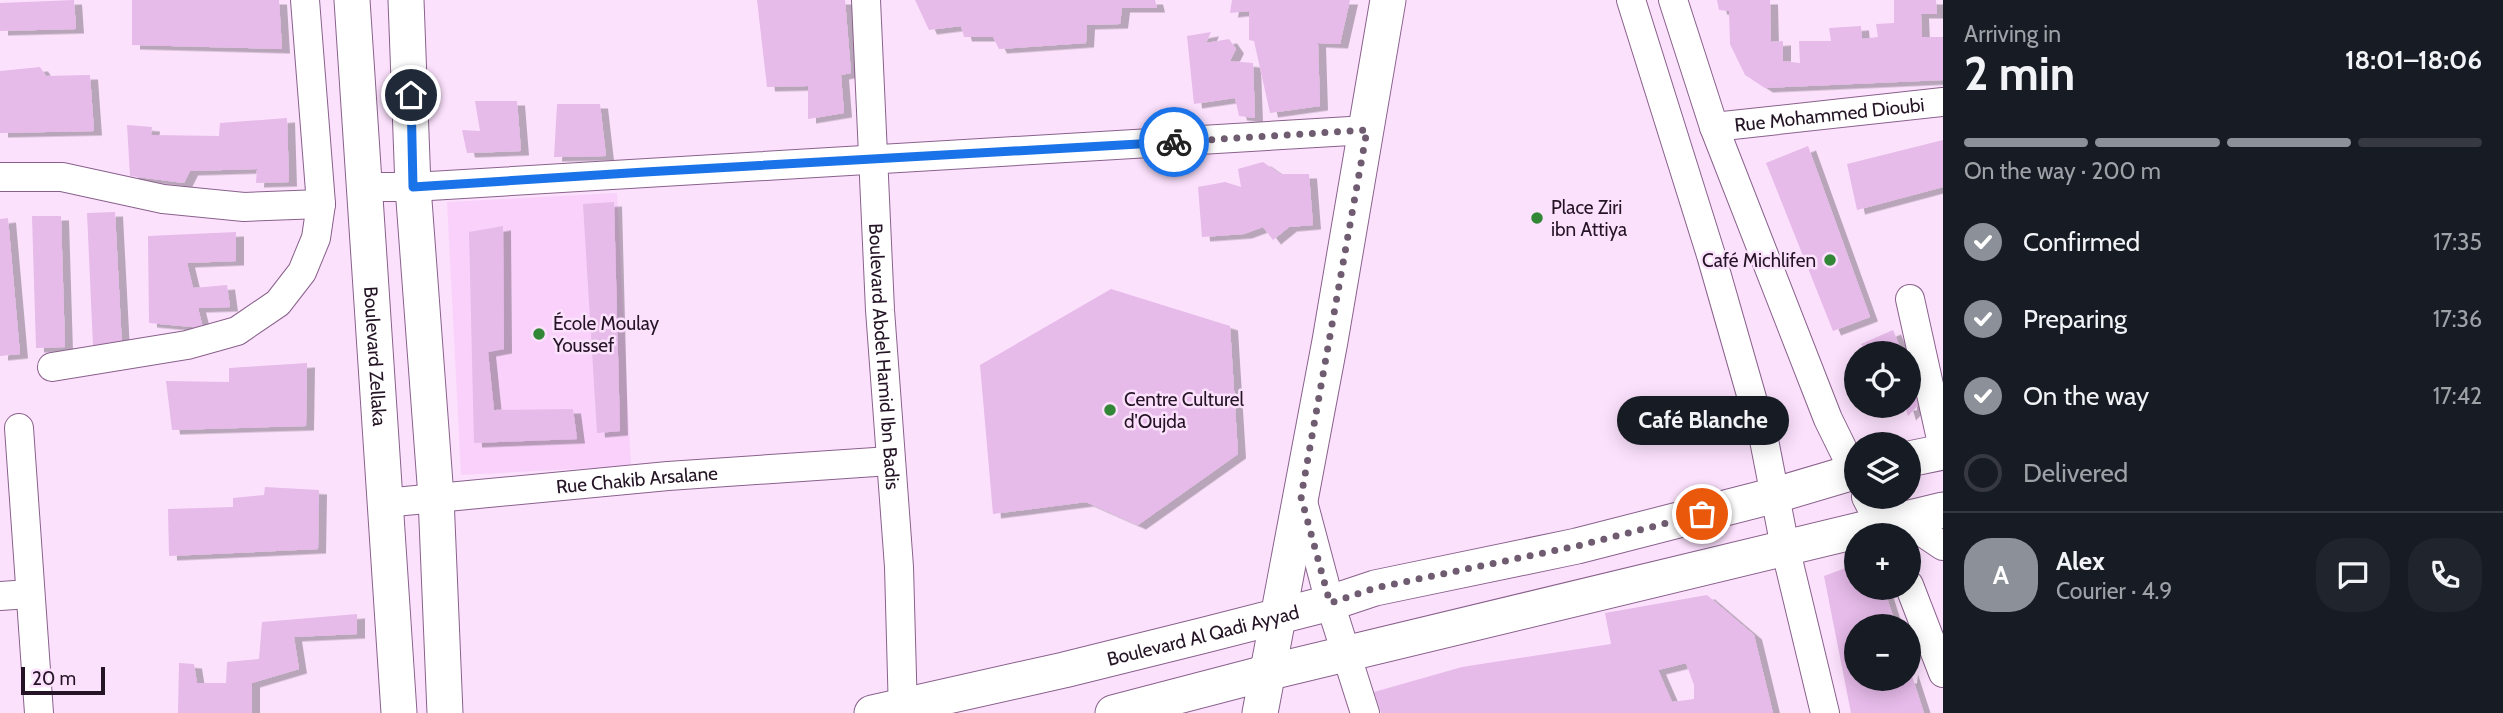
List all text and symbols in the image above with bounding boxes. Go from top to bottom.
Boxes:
text: Arriving in [1964,20,2061,48]
text: 18:01–18:06 [2345,44,2482,76]
text: 2 min [1964,46,2075,102]
pin [381,65,441,125]
icon: home [392,76,430,114]
street label: Rue Mohammed Dioubi [1733,93,1926,137]
courier [1139,107,1209,177]
icon: bike [1155,123,1193,161]
text: On the way · 200 m [1964,157,2161,185]
place label: Place Ziri ibn Attiya [1551,196,1627,241]
marker: Place Ziri ibn Attiya [1529,210,1545,226]
street label: Boulevard Abdel Hamid Ibn Badis [864,223,904,491]
icon: check [1964,223,2002,261]
text: Confirmed [2023,226,2140,258]
text: 17:35 [2433,228,2482,256]
place label: Café Michlifen [1702,249,1816,272]
marker: Café Michlifen [1822,252,1838,268]
street label: Boulevard Zellaka [359,286,391,427]
icon: check [1964,300,2002,338]
text: Preparing [2023,303,2127,335]
text: 17:36 [2433,305,2482,333]
place label: École Moulay Youssef [552,311,659,357]
marker: École Moulay Youssef [531,326,547,342]
map controls [1844,341,1921,691]
button: locate [1844,341,1921,418]
icon: check [1964,377,2002,415]
text: On the way [2023,380,2149,412]
text: 17:42 [2433,382,2482,410]
place label: Centre Culturel d'Oujda [1124,388,1244,433]
callout: Café Blanche [1616,395,1788,444]
marker: Centre Culturel d'Oujda [1102,402,1118,418]
text: Café Blanche [1638,406,1768,434]
button: layers [1844,432,1921,509]
text: Delivered [2023,457,2128,489]
street label: Rue Chakib Arsalane [555,462,719,499]
pin [1672,484,1732,544]
icon: bag [1683,495,1721,533]
button: + [1844,523,1921,600]
button: chat [2316,538,2390,612]
button: phone [2408,538,2482,612]
text: Alex [2056,545,2105,577]
text: A [1993,559,2009,591]
text: Courier · 4.9 [2056,577,2172,605]
street label: Boulevard Al Qadi Ayyad [1105,600,1302,671]
button: − [1844,614,1921,691]
scale bar [21,664,105,696]
text: 20 m [32,667,76,690]

